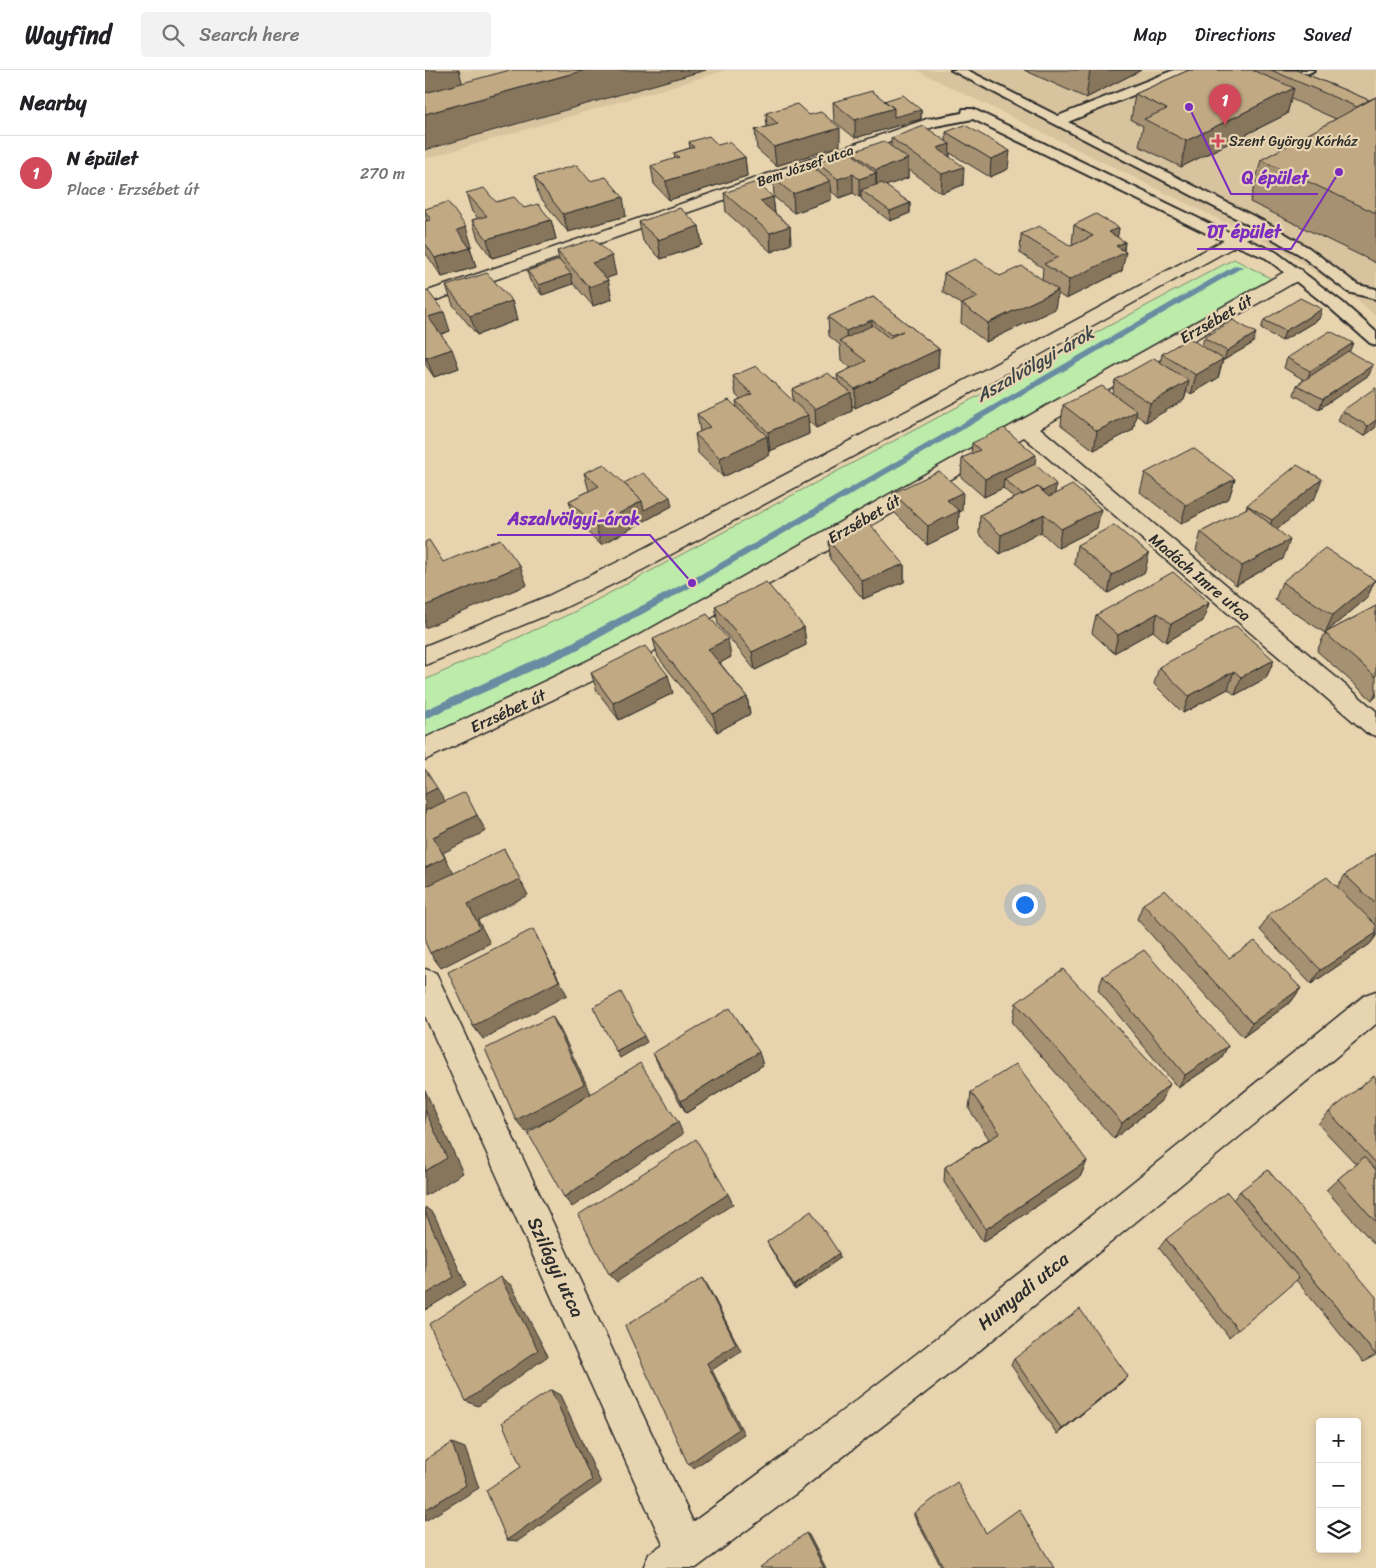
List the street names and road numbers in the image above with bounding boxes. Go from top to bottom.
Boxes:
street label: Bem József utca [753,138,857,194]
street label: Erzsébet út [1174,286,1259,352]
street label: Erzsébet út [822,486,907,552]
street label: Madách Imre utca [1142,525,1258,629]
street label: Erzsébet út [465,681,551,741]
street label: Szilágyi utca [518,1211,594,1323]
street label: Hunyadi utca [969,1243,1077,1339]

